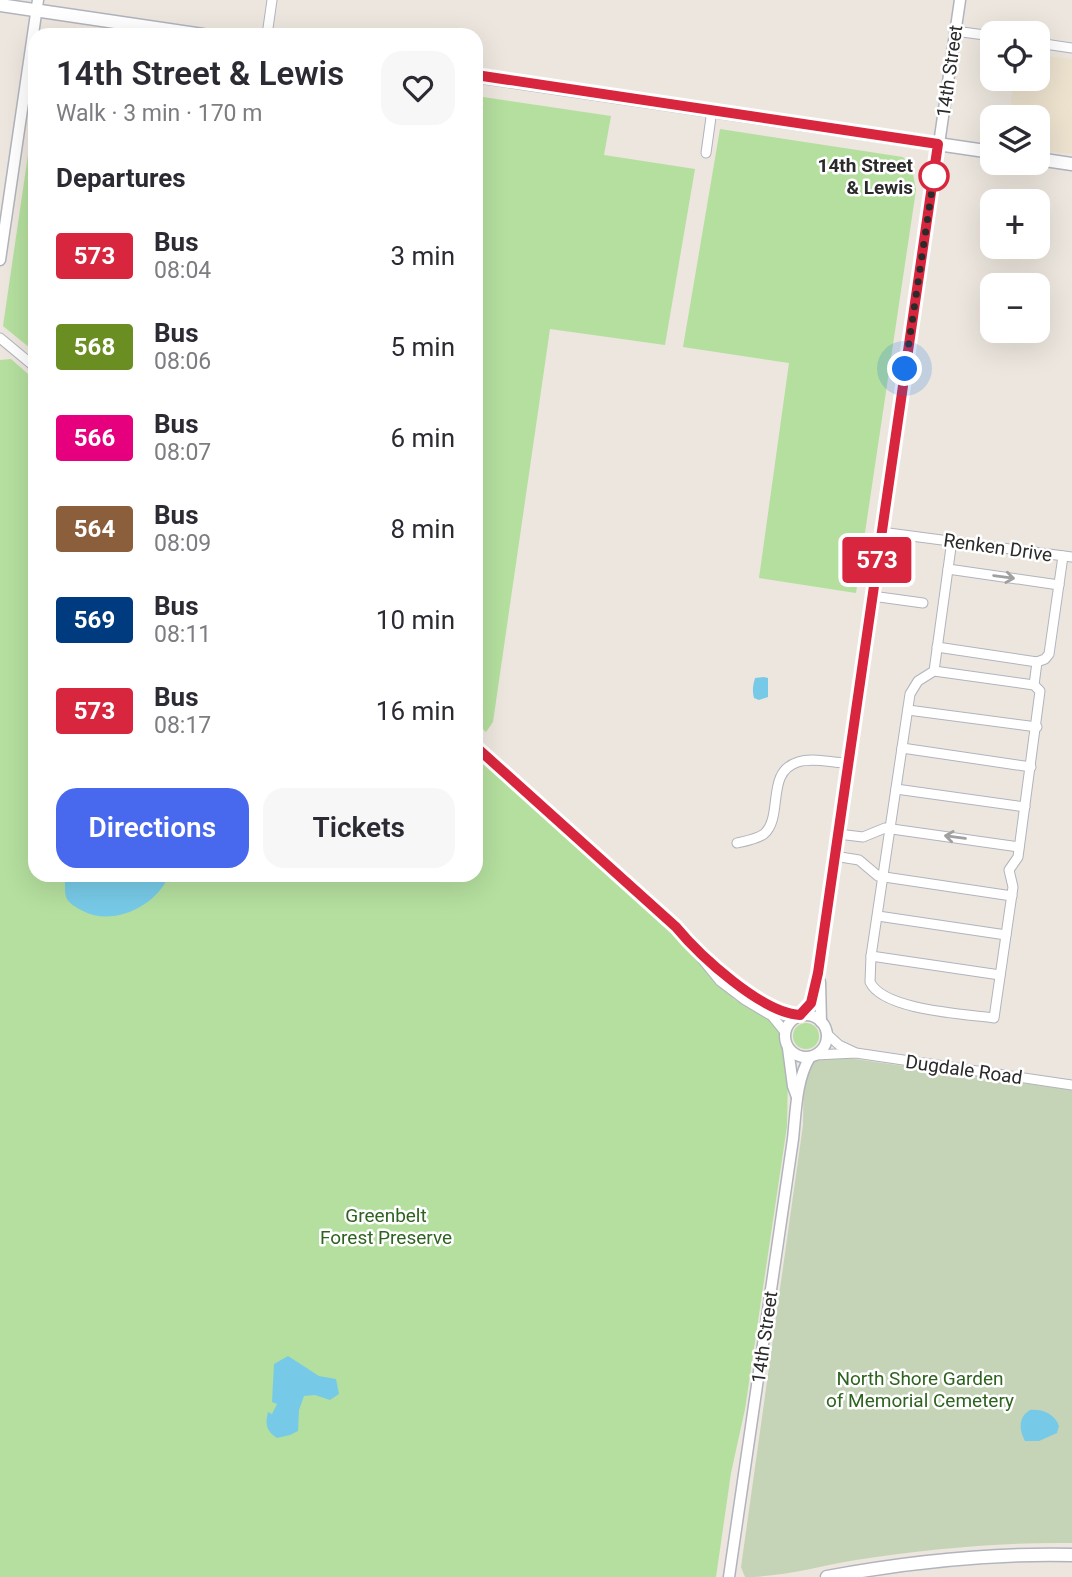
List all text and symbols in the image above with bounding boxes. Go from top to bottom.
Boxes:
map controls [980,21,1050,343]
button: locate [980,21,1050,91]
street label: 14th Street [932,23,967,119]
button: heart [381,51,455,125]
text: 14th Street & Lewis [56,54,344,93]
text: Walk · 3 min · 170 m [56,100,262,127]
button: layers [980,105,1050,175]
place label: 14th Street & Lewis [818,154,914,199]
marker: 14th Street & Lewis [919,161,949,191]
text: Departures [56,163,186,193]
button: + [980,189,1050,259]
text: Bus [154,227,199,257]
text: 3 min [390,241,455,271]
text: 573 [74,242,115,270]
text: 08:04 [154,257,211,284]
button: − [980,273,1050,343]
text: Bus [154,318,199,348]
text: 5 min [390,332,455,362]
text: 568 [74,333,115,361]
text: 08:06 [154,348,211,375]
your location [887,351,922,386]
text: Bus [154,409,199,439]
text: 6 min [390,423,455,453]
text: 566 [74,424,115,452]
text: 08:07 [154,439,211,466]
text: Bus [154,500,199,530]
text: 8 min [390,514,455,544]
text: 564 [74,515,115,543]
street label: Renken Drive [942,528,1054,567]
text: 08:09 [154,530,211,557]
line badge: 573 [837,537,917,583]
text: 573 [856,546,898,574]
one-way arrow [992,571,1015,584]
text: Bus [154,591,199,621]
text: 10 min [376,605,455,635]
text: 569 [74,606,115,634]
text: 08:11 [154,621,211,648]
text: Bus [154,682,199,712]
text: 16 min [376,696,455,726]
text: 573 [74,697,115,725]
text: 08:17 [154,712,211,739]
button: Directions [56,788,249,868]
button: Tickets [263,788,455,868]
one-way arrow [944,831,967,844]
street label: Dugdale Road [904,1050,1024,1089]
park label: Greenbelt Forest Preserve [320,1204,452,1249]
street label: 14th Street [747,1289,782,1385]
park label: North Shore Garden of Memorial Cemetery [826,1367,1014,1412]

